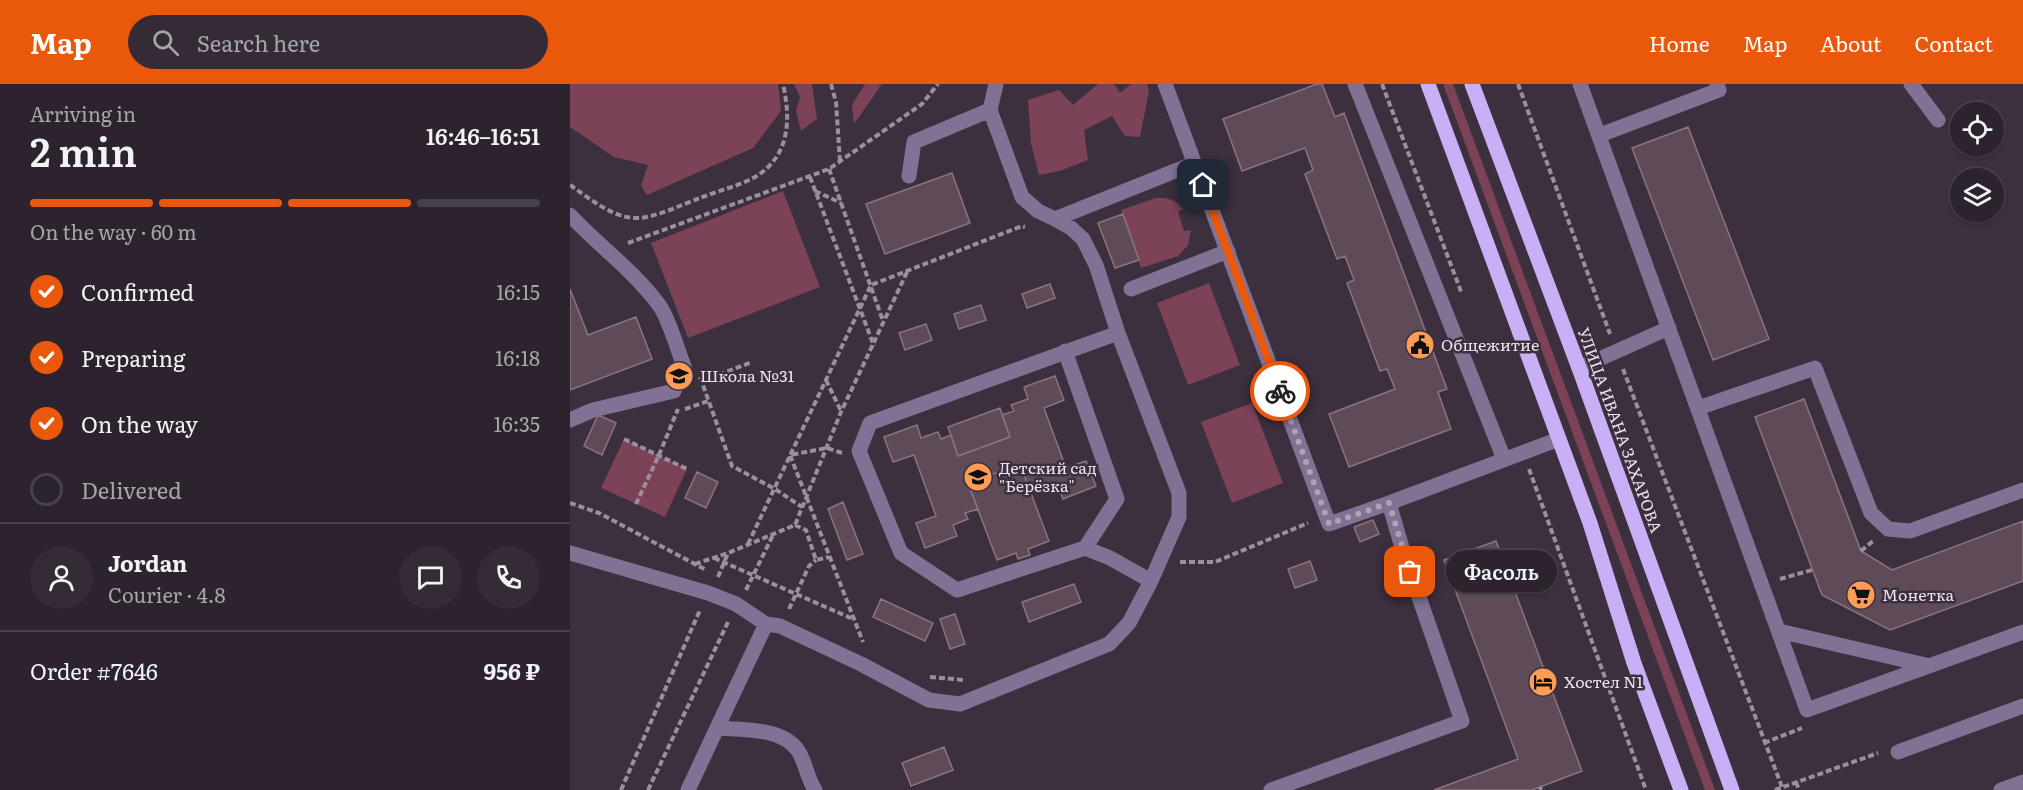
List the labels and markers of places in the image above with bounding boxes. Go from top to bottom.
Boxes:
pin [1177,159,1228,210]
public building icon: Общежитие [1404,329,1436,361]
place label: Общежитие [1441,332,1539,356]
school or university icon: Школа №31 [663,360,695,392]
place label: Школа №31 [700,363,795,387]
place label: Детский сад "Берёзка" [999,455,1097,497]
school or university icon: Детский сад "Берёзка" [962,461,994,493]
pin [1384,546,1435,597]
callout: Фасоль [1446,551,1557,593]
supermarket icon: Монетка [1845,579,1877,611]
place label: Монетка [1882,582,1955,606]
hotel icon: Хостел N1 [1527,666,1559,698]
place label: Хостел N1 [1564,669,1644,693]

